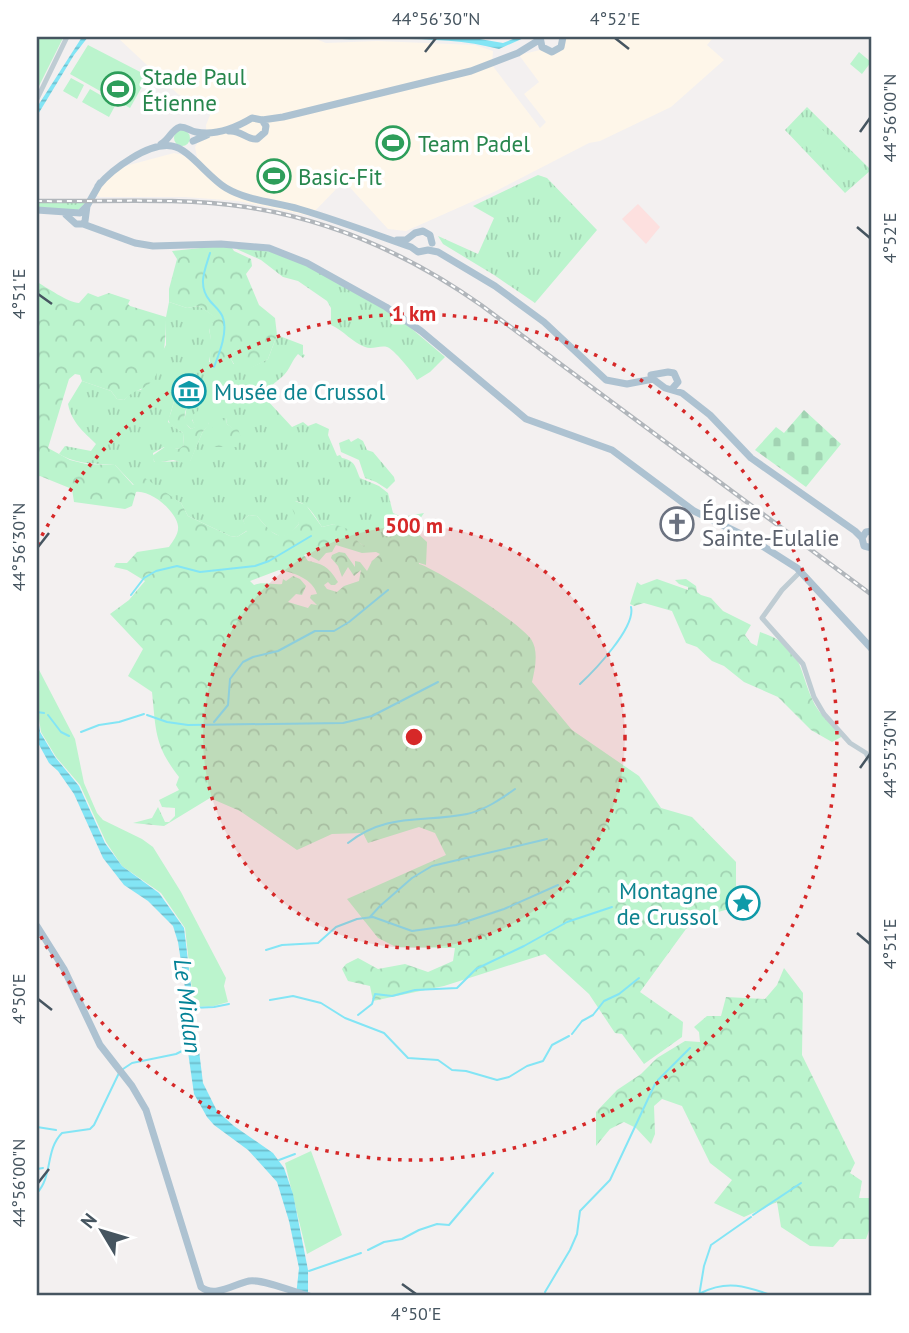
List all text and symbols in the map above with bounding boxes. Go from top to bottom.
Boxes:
text: 44°56'30"N [392,7,480,30]
text: 4°52'E [590,7,640,30]
place label: Stade Paul Étienne [142,62,246,117]
sports icon: Stade Paul Étienne [99,70,137,108]
text: 44°56'00"N [878,74,901,162]
sports icon: Team Padel [374,124,412,162]
place label: Team Padel [418,129,530,158]
sports icon: Basic-Fit [255,157,293,195]
place label: Basic-Fit [298,162,382,191]
text: 4°52'E [878,213,901,263]
text: 4°51'E [7,269,30,319]
text: 1 km [392,300,436,327]
museum icon: Musée de Crussol [170,372,208,410]
place label: Musée de Crussol [214,377,385,406]
place label: Église Sainte-Eulalie [702,497,839,552]
text: 44°56'30"N [7,503,30,591]
church icon: Église Sainte-Eulalie [658,505,696,543]
text: 500 m [385,512,443,539]
text: 44°55'30"N [878,710,901,798]
centre of rings [402,725,426,749]
place label: Montagne de Crussol [616,876,718,931]
place icon: Montagne de Crussol [724,884,762,922]
text: 4°51'E [878,919,901,969]
water label: Le Mialan [167,957,209,1055]
text: 4°50'E [7,974,30,1024]
text: 44°56'00"N [7,1139,30,1227]
north arrow [66,1196,136,1266]
text: N [75,1208,102,1233]
text: 4°50'E [391,1302,441,1325]

